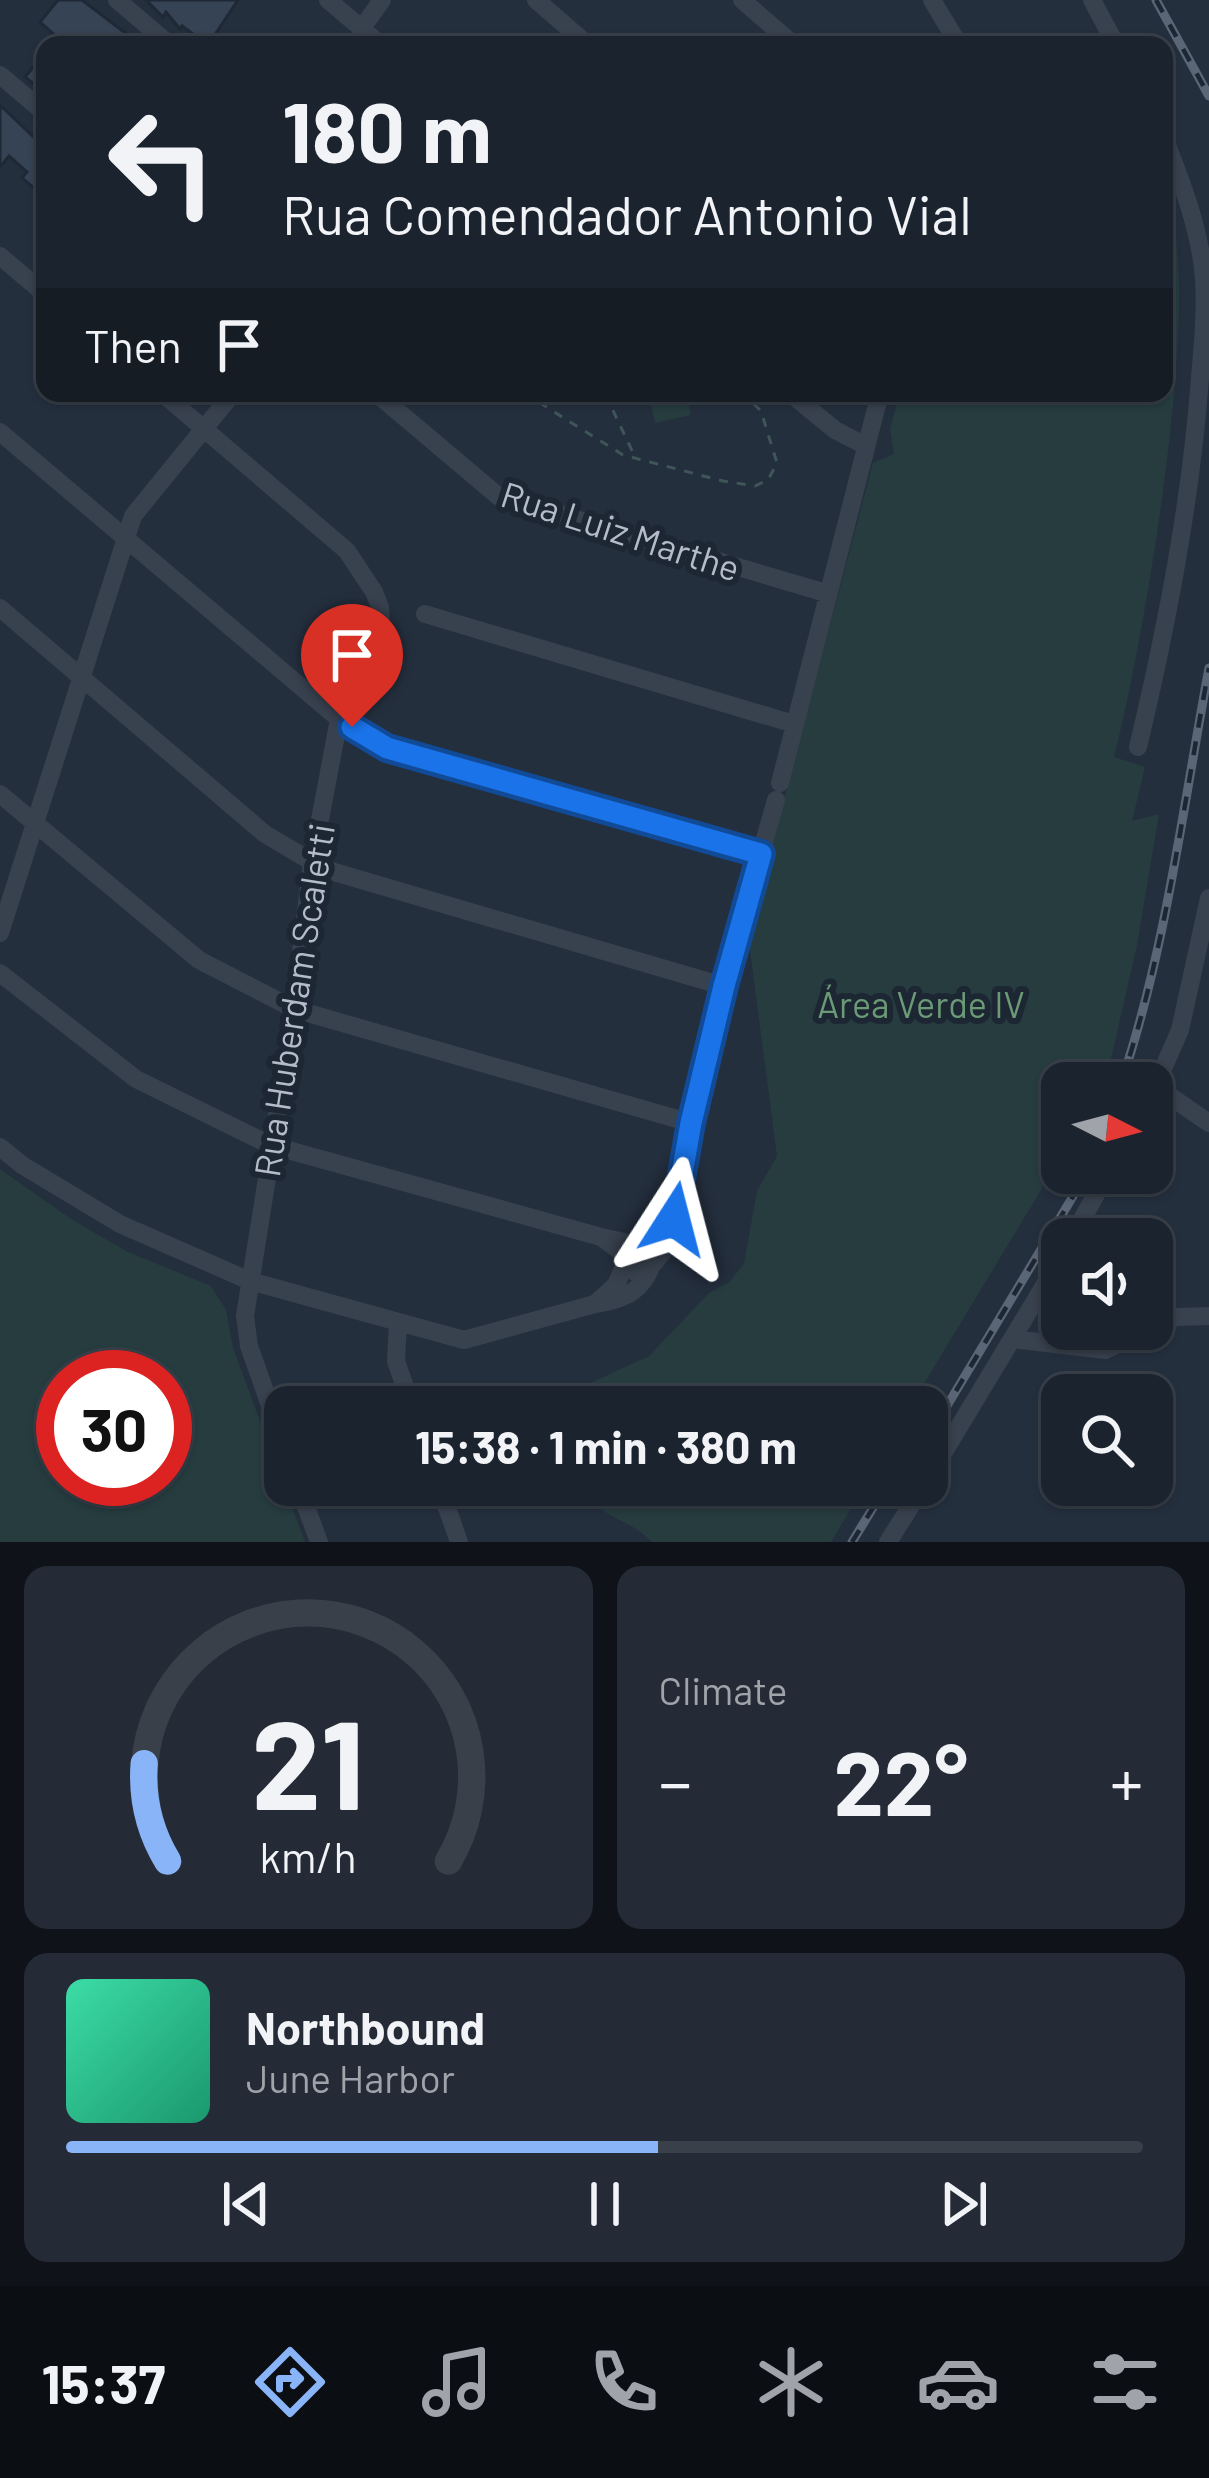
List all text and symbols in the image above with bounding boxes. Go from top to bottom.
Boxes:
text: 180 m [282,79,492,180]
icon: left [84,84,240,240]
text: Rua Comendador Antonio Vial [282,181,972,246]
icon: arrive [206,312,272,378]
text: Then [84,318,182,372]
street label: Rua Luiz Marthe [496,471,746,589]
pin [301,604,403,727]
icon: arrive [319,622,385,688]
street label: Rua Huberdam Scaletti [244,820,342,1180]
park label: Área Verde IV [817,982,1025,1025]
north arrow [1041,1062,1173,1194]
map controls [1041,1062,1173,1506]
position arrow [611,1156,737,1282]
button: sound [1041,1218,1173,1350]
speed limit sign: 30 [36,1350,192,1506]
button: search [1041,1374,1173,1506]
text: 15:38 · 1 min · 380 m [415,1419,797,1473]
text: Climate [659,1666,788,1713]
text: 21 [252,1685,365,1835]
text: 22° [833,1726,968,1834]
text: − [659,1741,692,1820]
text: + [1110,1741,1143,1820]
text: km/h [260,1829,357,1881]
text: Northbound [246,2000,485,2054]
text: June Harbor [246,2054,455,2101]
icon: previous [213,2171,279,2237]
icon: pause [572,2171,638,2237]
icon: next [931,2171,997,2237]
icon: directions [248,2340,332,2424]
icon: music [415,2340,499,2424]
icon: phone [582,2340,666,2424]
icon: climate [749,2340,833,2424]
icon: car [916,2340,1000,2424]
icon: filters [1083,2340,1167,2424]
text: 15:37 [42,2350,165,2415]

